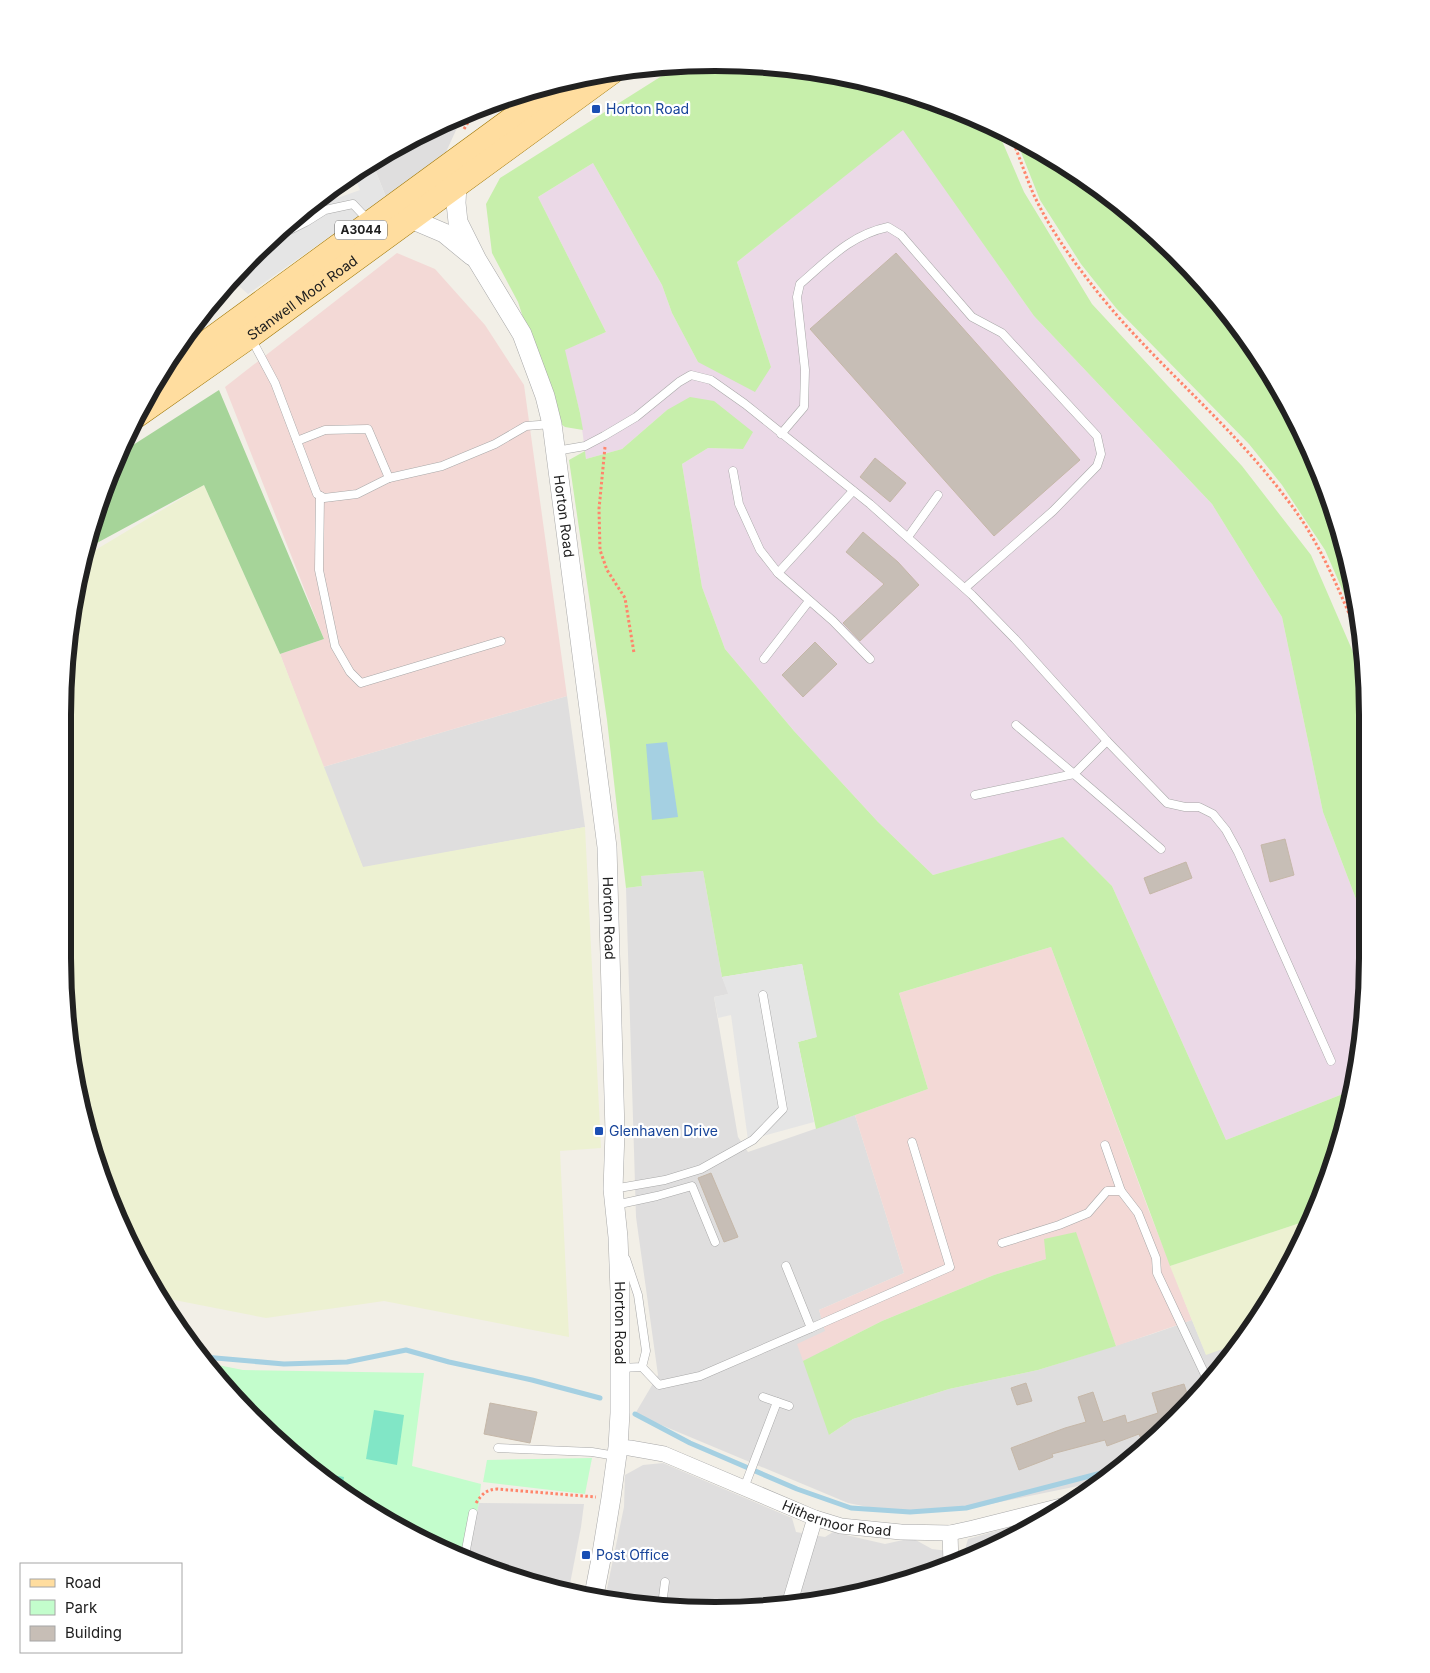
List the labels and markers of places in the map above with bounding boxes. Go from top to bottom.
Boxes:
place label: Horton Road [606,100,689,117]
marker: Horton Road [590,103,602,115]
place label: Glenhaven Drive [609,1122,718,1139]
marker: Glenhaven Drive [593,1125,605,1137]
place label: Post Office [596,1546,669,1563]
marker: Post Office [580,1549,592,1561]

